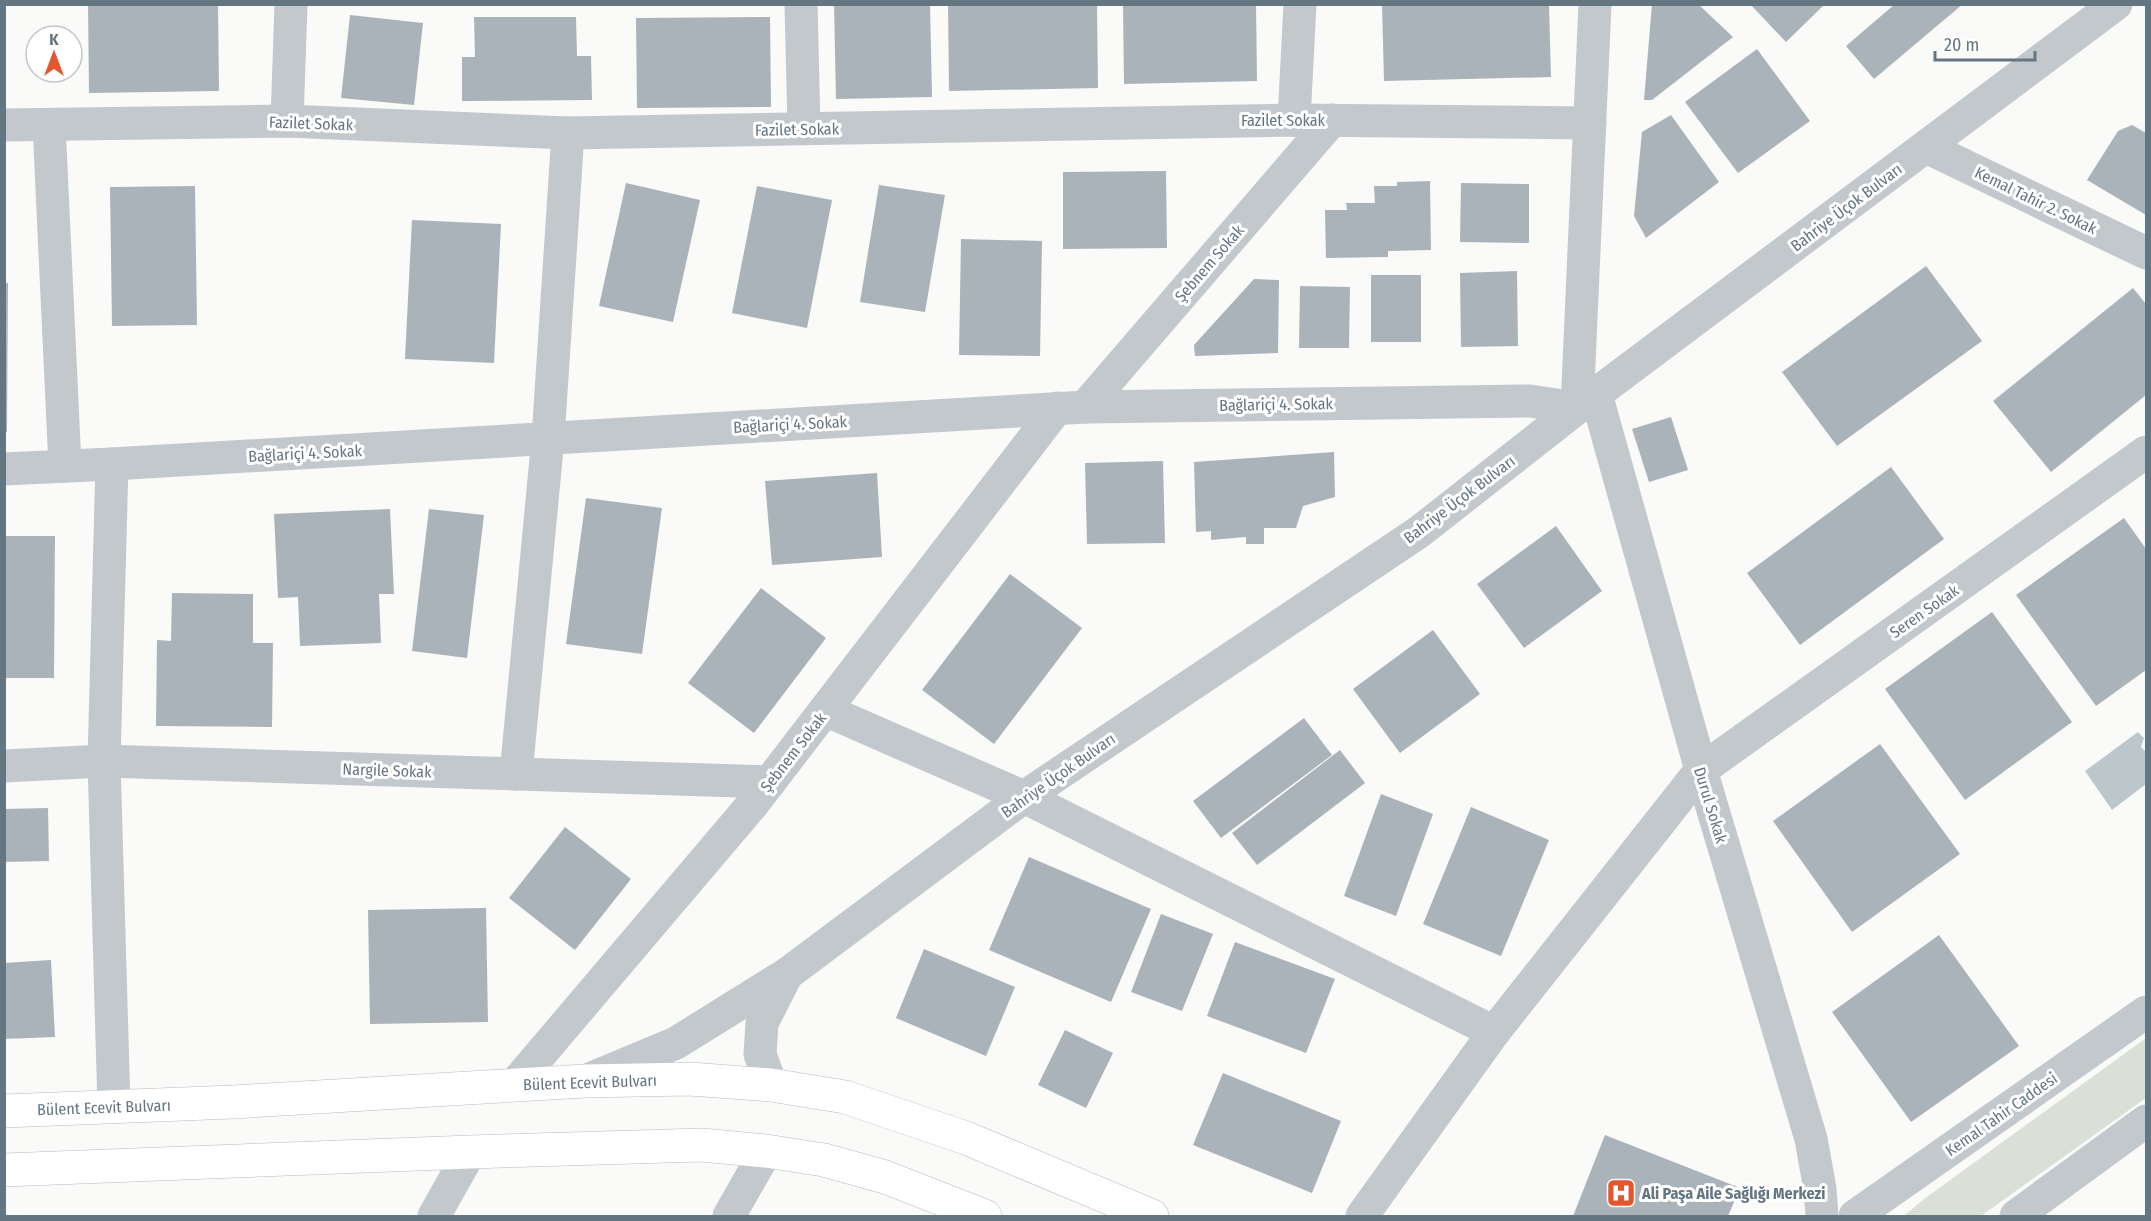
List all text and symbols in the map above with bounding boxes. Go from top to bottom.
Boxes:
north arrow [24,24,84,84]
scale bar [1935,24,2036,62]
text: K [49,30,59,49]
text: 20 m [1944,34,1979,56]
street label: Fazilet Sokak [1241,111,1326,130]
street label: Fazilet Sokak [269,113,354,134]
street label: Fazilet Sokak [755,119,840,140]
street label: Bahriye Üçok Bulvarı [1787,159,1906,255]
street label: Kemal Tahir 2. Sokak [1972,163,2100,238]
street label: Şebnem Sokak [1171,221,1248,306]
street label: Bağlariçi 4. Sokak [1219,394,1334,415]
street label: Bağlariçi 4. Sokak [733,412,848,437]
street label: Bağlariçi 4. Sokak [248,441,363,466]
street label: Bahriye Üçok Bulvarı [1400,451,1519,547]
street label: Seren Sokak [1886,580,1963,642]
street label: Şebnem Sokak [756,708,831,796]
street label: Bahriye Üçok Bulvarı [998,729,1119,822]
street label: Nargile Sokak [342,759,432,782]
street label: Durul Sokak [1690,765,1731,846]
street label: Kemal Tahir Caddesi [1942,1069,2061,1160]
street label: Bülent Ecevit Bulvarı [523,1071,657,1094]
street label: Bülent Ecevit Bulvarı [37,1096,171,1119]
hospital icon: Ali Paşa Aile Sağlığı Merkezi [1605,1177,1637,1209]
place label: Ali Paşa Aile Sağlığı Merkezi [1641,1184,1825,1204]

